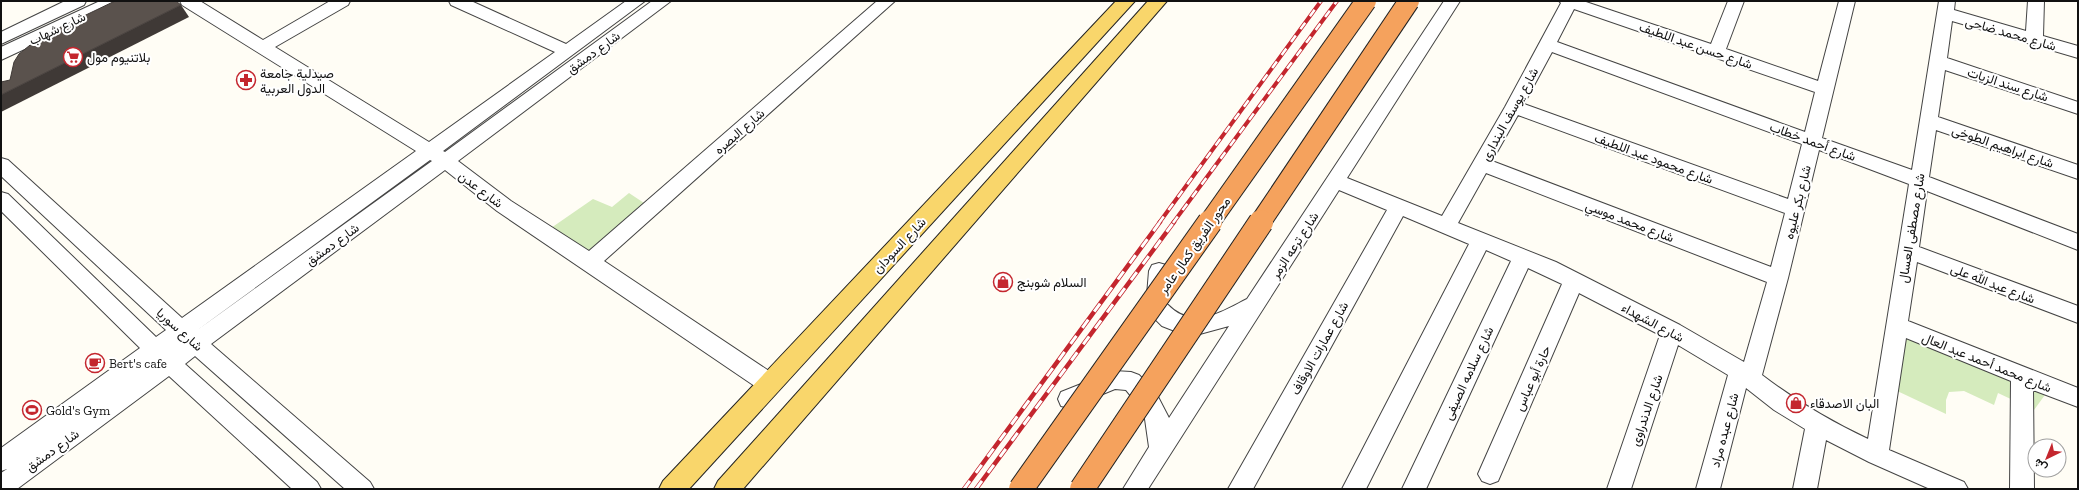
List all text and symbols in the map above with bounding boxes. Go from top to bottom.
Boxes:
street label: شارع شهاب [27,9,89,50]
street label: شارع محمد ضاحى [1963,13,2058,56]
street label: شارع حسن عبد اللطيف [1637,19,1754,74]
street label: شارع دمشق [564,28,624,78]
supermarket icon: بلاتنيوم مول [62,46,84,68]
place label: بلاتنيوم مول [87,50,150,66]
street label: شارع سند الزيات [1965,64,2050,107]
street label: شارع يوسف البندارى [1478,65,1543,164]
place label: صيدلية جامعة الدول العربية [260,66,334,97]
pharmacy icon: صيدلية جامعة الدول العربية [235,69,257,91]
street label: شارع البصره [711,106,769,159]
street label: شارع أحمد خطاب [1767,119,1858,166]
street label: شارع ابراهيم الطوخى [1949,122,2056,173]
street label: شارع محمود عبد اللطيف [1592,130,1715,189]
street label: شارع بكر عليوه [1781,164,1816,241]
street label: شارع عدن [454,168,506,213]
street label: شارع مصطفى العسال [1895,172,1930,284]
street label: محور الفريق كمال عامر [1155,194,1234,298]
street label: شارع محمد موسي [1582,198,1676,248]
street label: شارع ترعه الزمر [1267,209,1323,283]
street label: شارع السودان [870,214,930,278]
street label: شارع دمشق [303,220,363,270]
street label: شارع عبد الله على [1948,261,2037,308]
shop icon: السلام شوبنج [992,271,1014,293]
place label: السلام شوبنج [1017,275,1086,292]
street label: شارع عمارات الاوقاف [1288,299,1353,399]
street label: شارع الشهداء [1618,300,1687,347]
street label: شارع سوريا [152,305,206,356]
street label: شارع سلامه الصيفى [1440,324,1498,423]
street label: شارع محمد أحمد عبد العال [1919,330,2054,397]
street label: حارة أبو عباس [1511,343,1555,414]
cafe icon: Bert's cafe [84,352,106,374]
place label: Bert's cafe [109,356,167,371]
street label: شارع الدندراوى [1627,372,1668,449]
street label: شارع عبده مراد [1707,391,1744,470]
shop icon: البان الاصدقاء [1785,392,1807,414]
place label: البان الاصدقاء [1810,396,1879,412]
sports icon: Gold's Gym [21,399,43,421]
place label: Gold's Gym [46,403,111,418]
street label: شارع دمشق [23,426,83,476]
north arrow [2027,438,2067,478]
text: ش [2031,456,2050,474]

